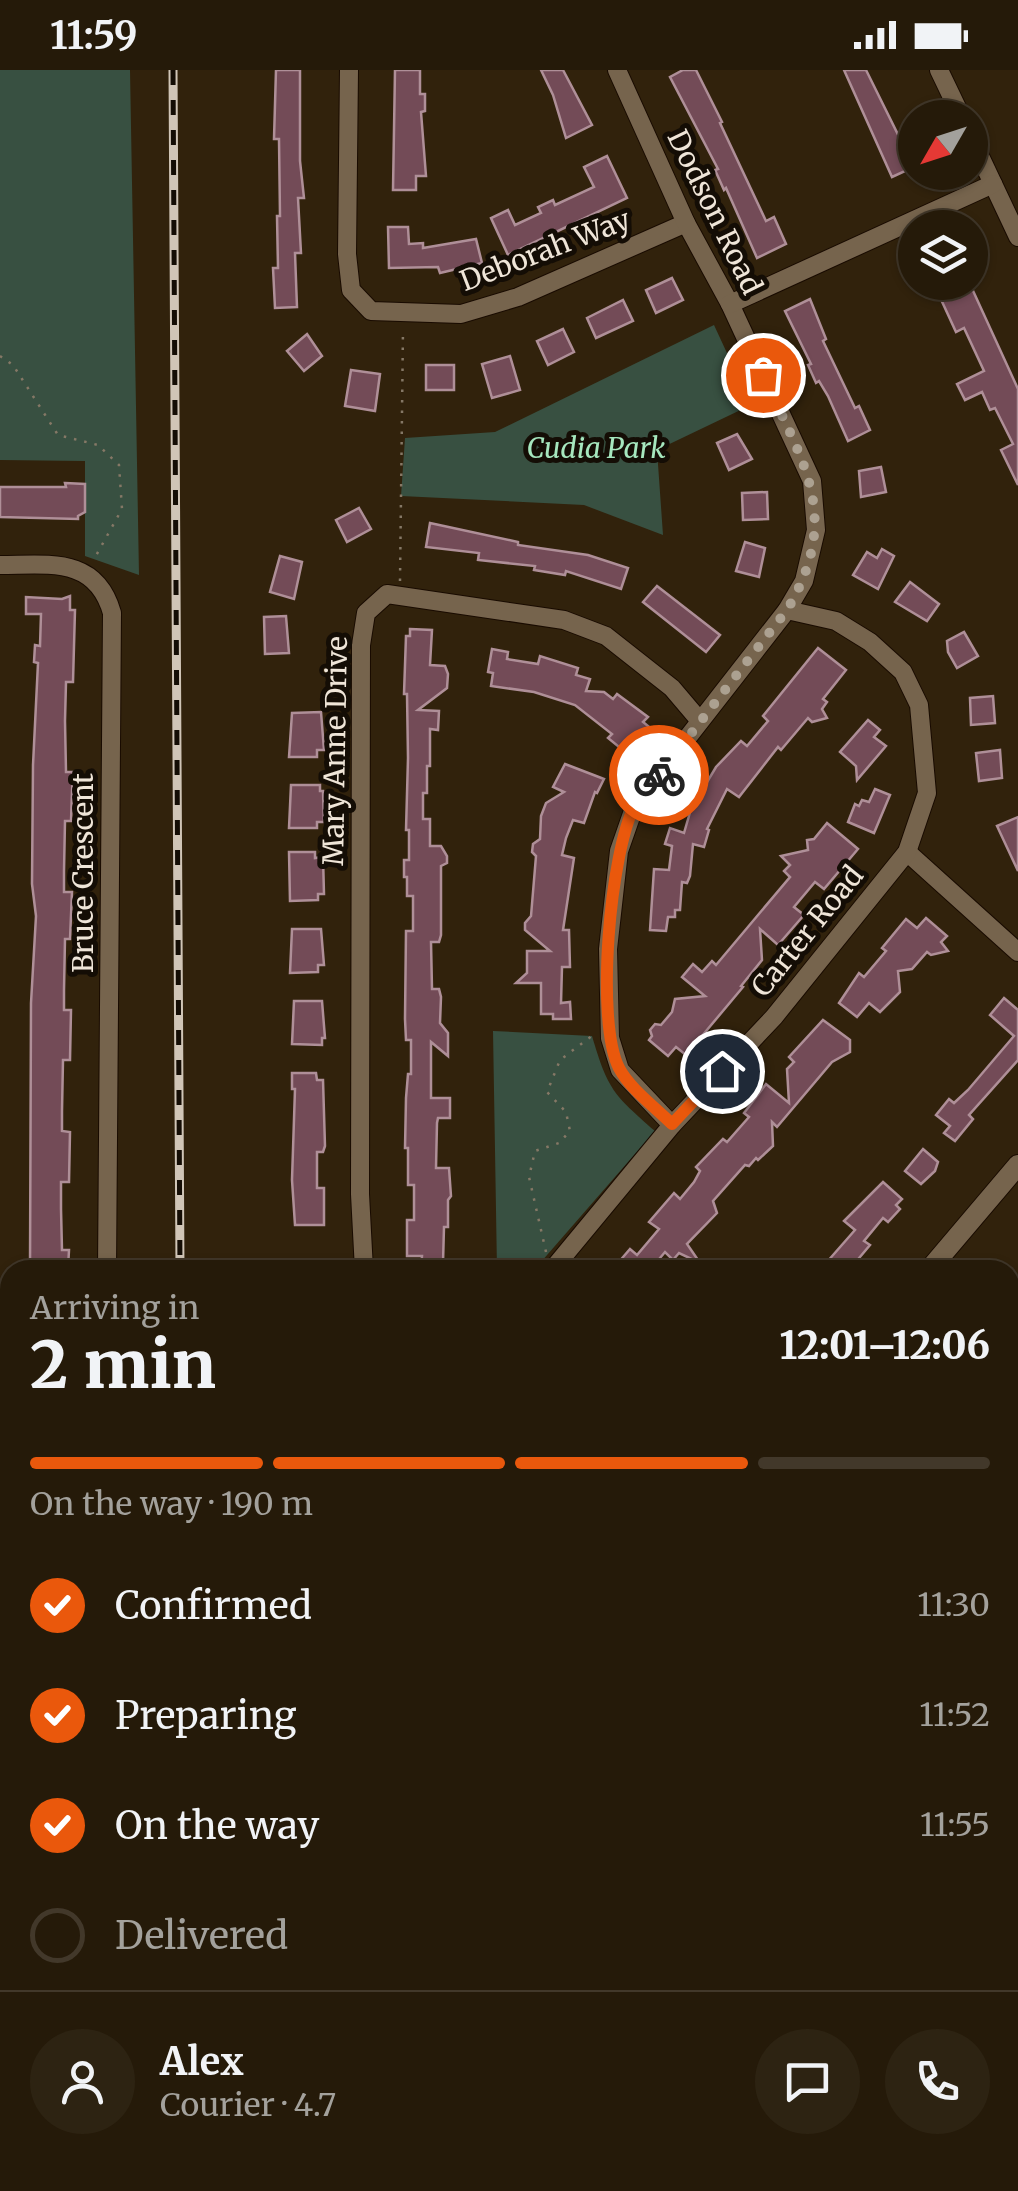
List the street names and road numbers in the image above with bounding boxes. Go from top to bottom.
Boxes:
street label: Dodson Road [660,124,770,300]
street label: Deborah Way [455,201,636,299]
street label: Mary Anne Drive [315,636,355,866]
street label: Bruce Crescent [65,773,101,973]
street label: Carter Road [743,858,871,1004]

